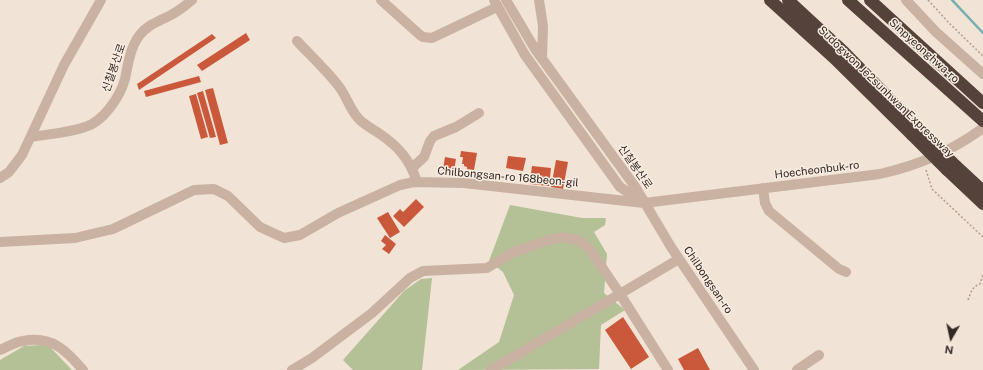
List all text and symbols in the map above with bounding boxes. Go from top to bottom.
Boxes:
street label: Sinpyeonghwa-ro [886,16,962,86]
street label: Sudogwon Je2sunhwan Expressway [815,24,957,160]
street label: 신칠봉산로 [100,42,128,94]
street label: 신칠봉산로 [615,142,655,192]
street label: Hoecheonbuk-ro [774,158,860,182]
street label: Chilbongsan-ro 168beon-gil [437,164,579,190]
street label: Chilbongsan-ro [681,244,735,316]
north arrow [931,318,971,358]
text: N [944,343,954,356]

